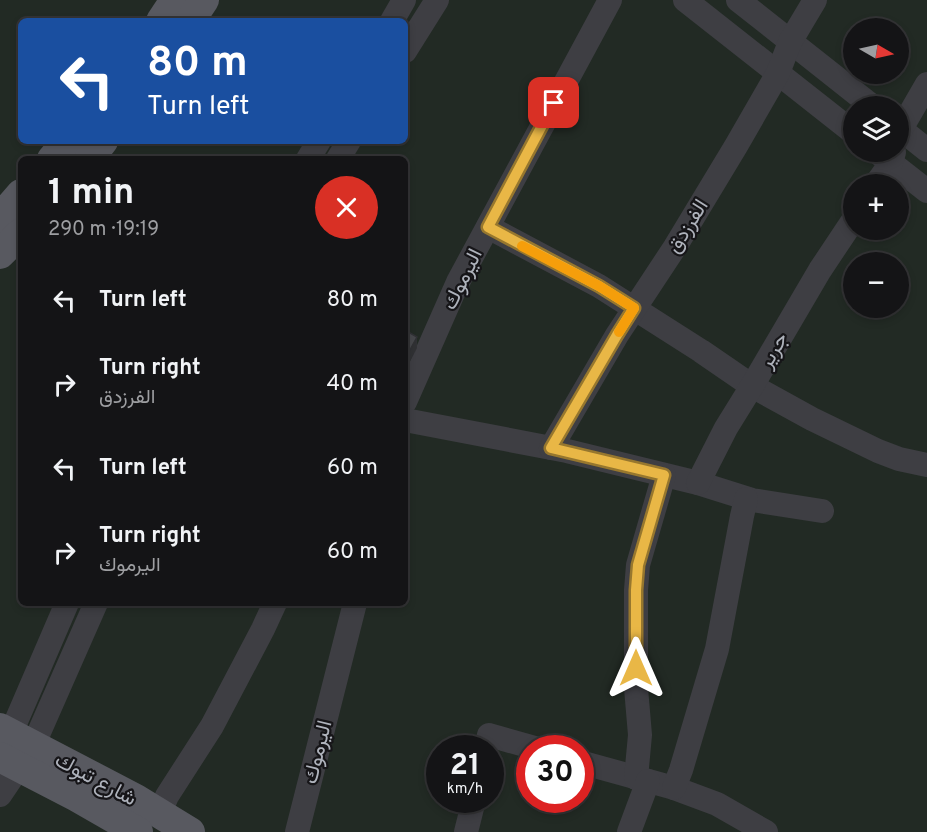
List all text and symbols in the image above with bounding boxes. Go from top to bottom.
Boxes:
north arrow [843,18,909,84]
map controls [843,18,909,318]
text: 80 m [147,38,248,91]
icon: left [48,42,126,120]
pin [528,77,579,128]
icon: arrive [537,86,570,119]
text: Turn left [147,90,249,124]
button: layers [843,96,909,162]
text: 1 min [48,171,134,217]
button: + [843,174,909,240]
button: close [315,176,378,239]
street label: الفرزدق [661,194,715,259]
text: 290 m · 19:19 [48,217,159,243]
street label: اليرموك [437,245,490,315]
button: − [843,252,909,318]
icon: left [48,284,81,317]
text: Turn left [99,287,187,314]
text: 80 m [327,287,378,314]
street label: جرير [753,328,795,375]
text: Turn right [99,355,201,382]
icon: right [48,368,81,401]
text: 40 m [326,371,378,398]
text: الفرزدق [99,385,155,411]
icon: left [48,452,81,485]
text: Turn left [99,455,187,482]
text: 60 m [327,455,378,482]
text: Turn right [99,523,201,550]
icon: right [48,536,81,569]
text: 60 m [327,539,378,566]
text: اليرموك [99,553,161,579]
position arrow [604,636,668,700]
street label: اليرموك [298,718,339,787]
speed limit sign: 30 [516,735,594,813]
street label: شارع تبوك [50,748,141,813]
text: 21 [450,748,480,785]
text: km/h [447,780,483,799]

